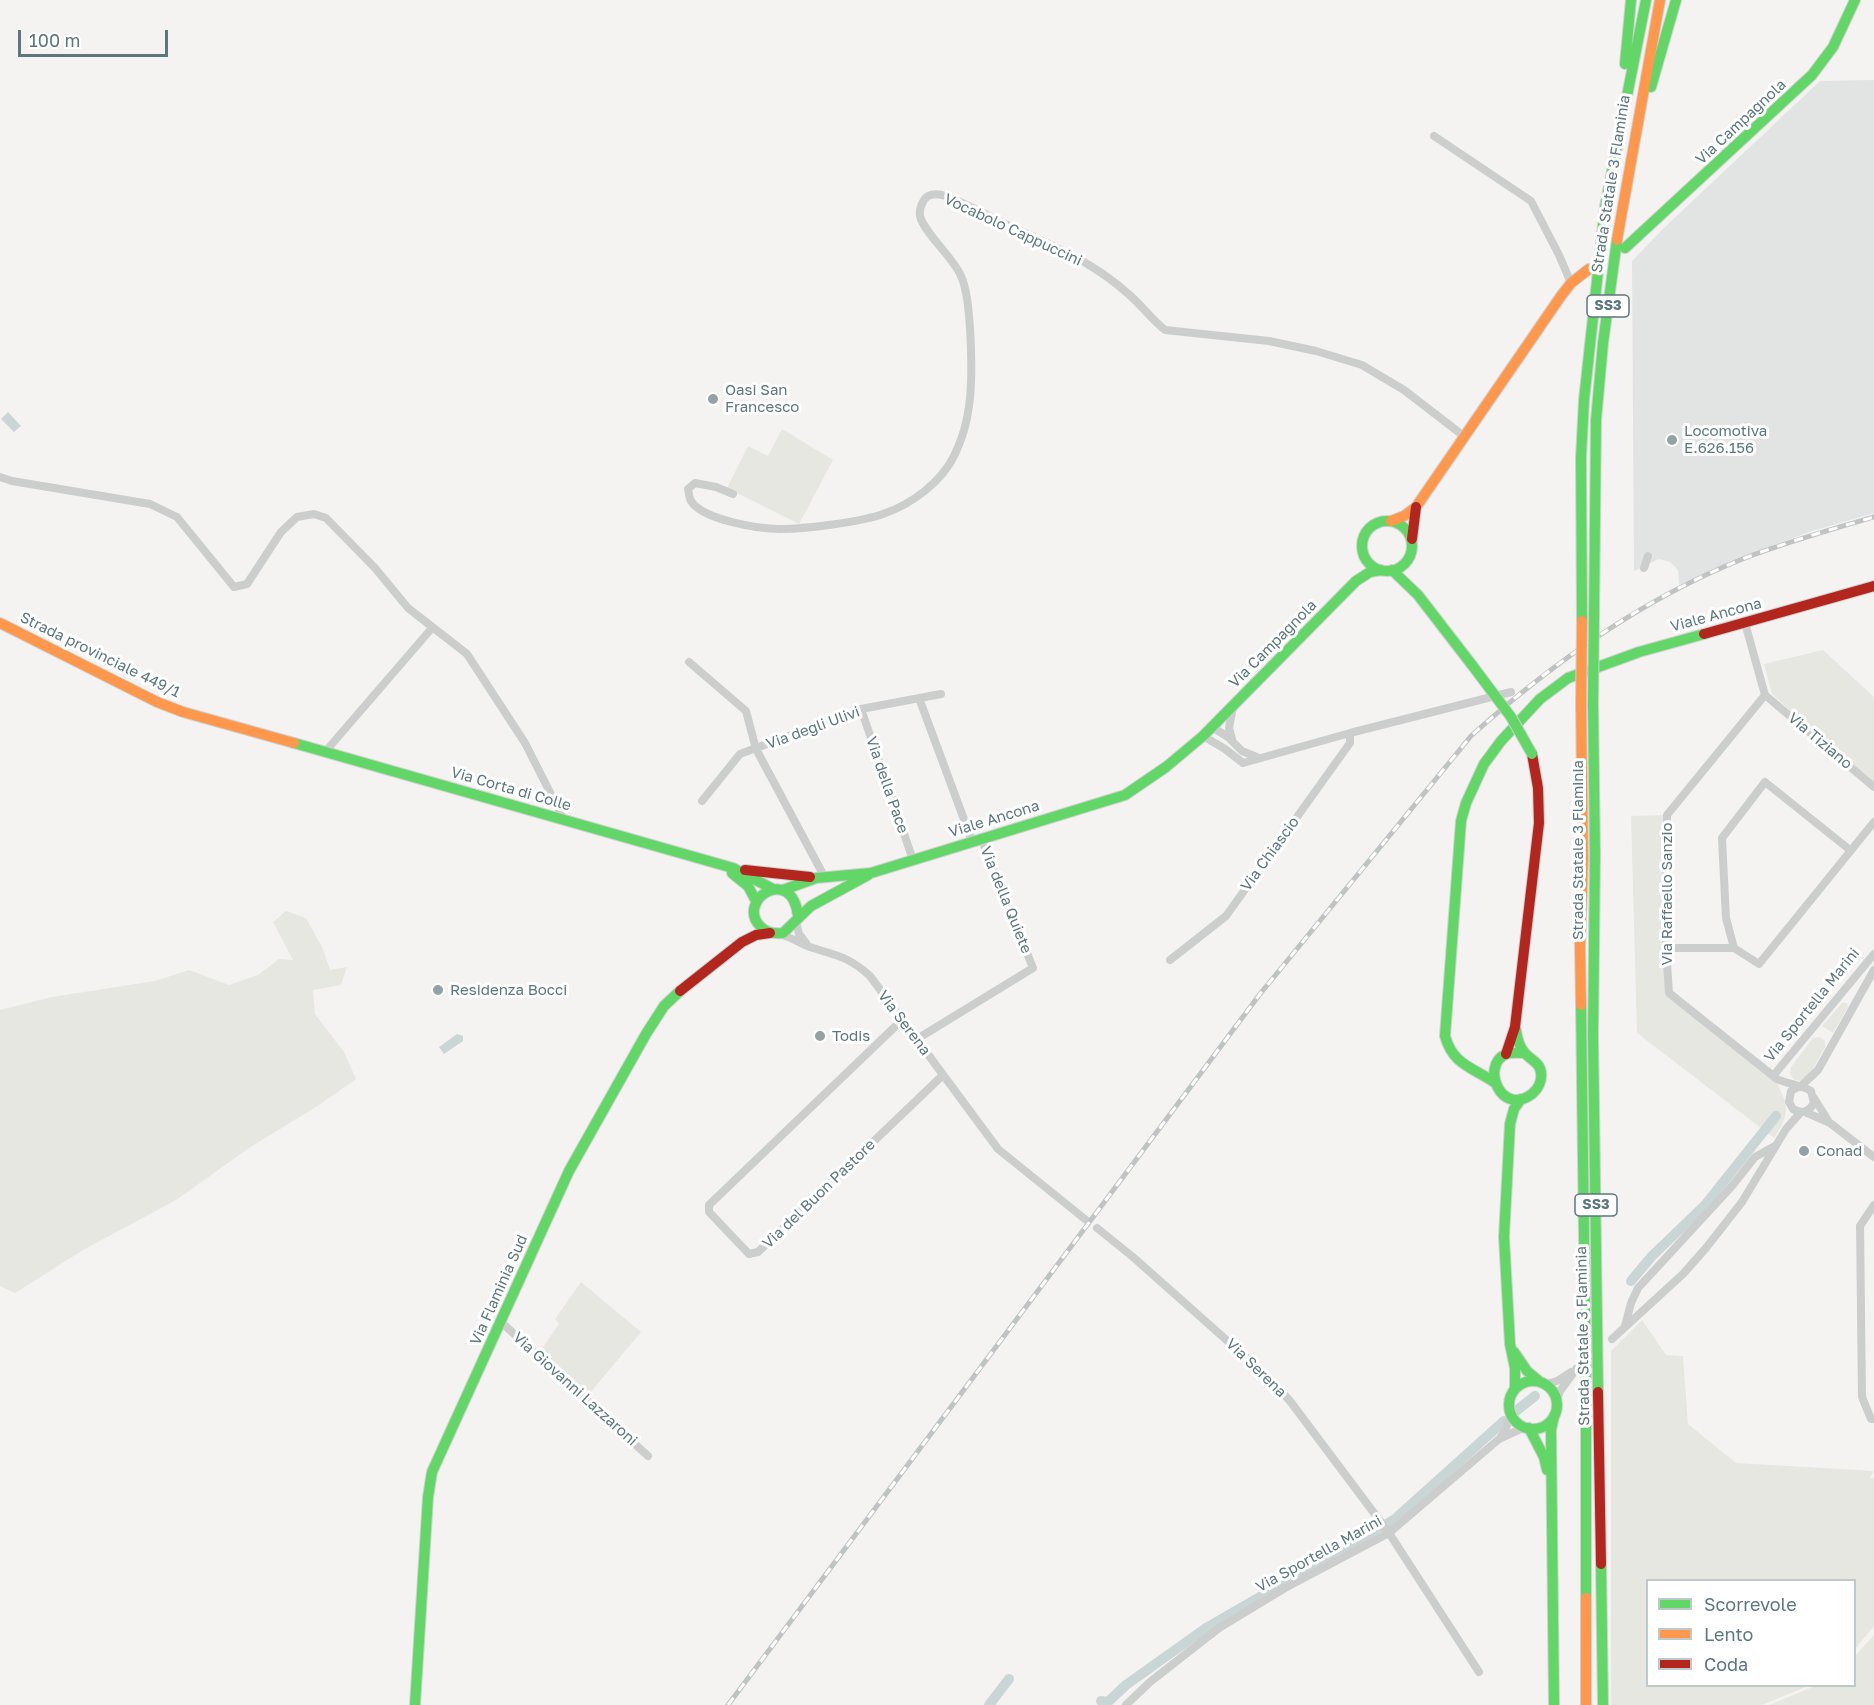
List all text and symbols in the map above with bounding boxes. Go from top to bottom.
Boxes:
scale bar [21,18,171,56]
text: 100 m [29,29,80,51]
street label: Via Campagnola [1692,76,1790,168]
street label: Strada Statale 3 Flaminia [1588,94,1634,274]
street label: Vocabolo Cappuccini [941,190,1085,270]
road number: SS3 [1587,295,1629,317]
place label: Oasi San Francesco [725,381,799,416]
marker: Oasi San Francesco [706,392,720,406]
place label: Locomotiva E.626.156 [1684,422,1767,457]
marker: Locomotiva E.626.156 [1665,433,1679,447]
street label: Viale Ancona [1668,594,1764,636]
street label: Via Campagnola [1225,596,1321,692]
street label: Strada provinciale 449/1 [17,608,183,702]
street label: Via degli Ulivi [764,703,862,753]
street label: Via Tiziano [1784,709,1856,773]
street label: Via della Pace [862,734,912,836]
street label: Strada Statale 3 Flaminia [1569,760,1587,940]
street label: Via Corta di Colle [449,763,573,815]
street label: Viale Ancona [947,797,1041,841]
street label: Via Chiascio [1237,813,1303,895]
street label: Via Raffaello Sanzio [1658,823,1676,965]
street label: Via della Quiete [976,844,1036,956]
street label: Via Sportella Marini [1761,944,1863,1066]
place label: Residenza Bocci [450,981,567,999]
marker: Residenza Bocci [431,983,445,997]
street label: Via Serena [874,987,934,1059]
place label: Todis [832,1027,870,1045]
marker: Todis [813,1029,827,1043]
street label: Via del Buon Pastore [759,1136,879,1252]
place label: Conad [1816,1142,1862,1160]
marker: Conad [1797,1144,1811,1158]
road number: SS3 [1575,1194,1617,1216]
street label: Via Flaminia Sud [467,1232,531,1348]
street label: Strada Statale 3 Flaminia [1572,1246,1594,1426]
street label: Via Giovanni Lazzaroni [509,1328,641,1450]
street label: Via Serena [1222,1335,1290,1401]
street label: Via Sportella Marini [1253,1512,1385,1596]
legend [1646,1579,1856,1687]
text: Scorrevole [1704,1593,1797,1615]
text: Lento [1704,1623,1753,1645]
text: Coda [1704,1653,1748,1675]

